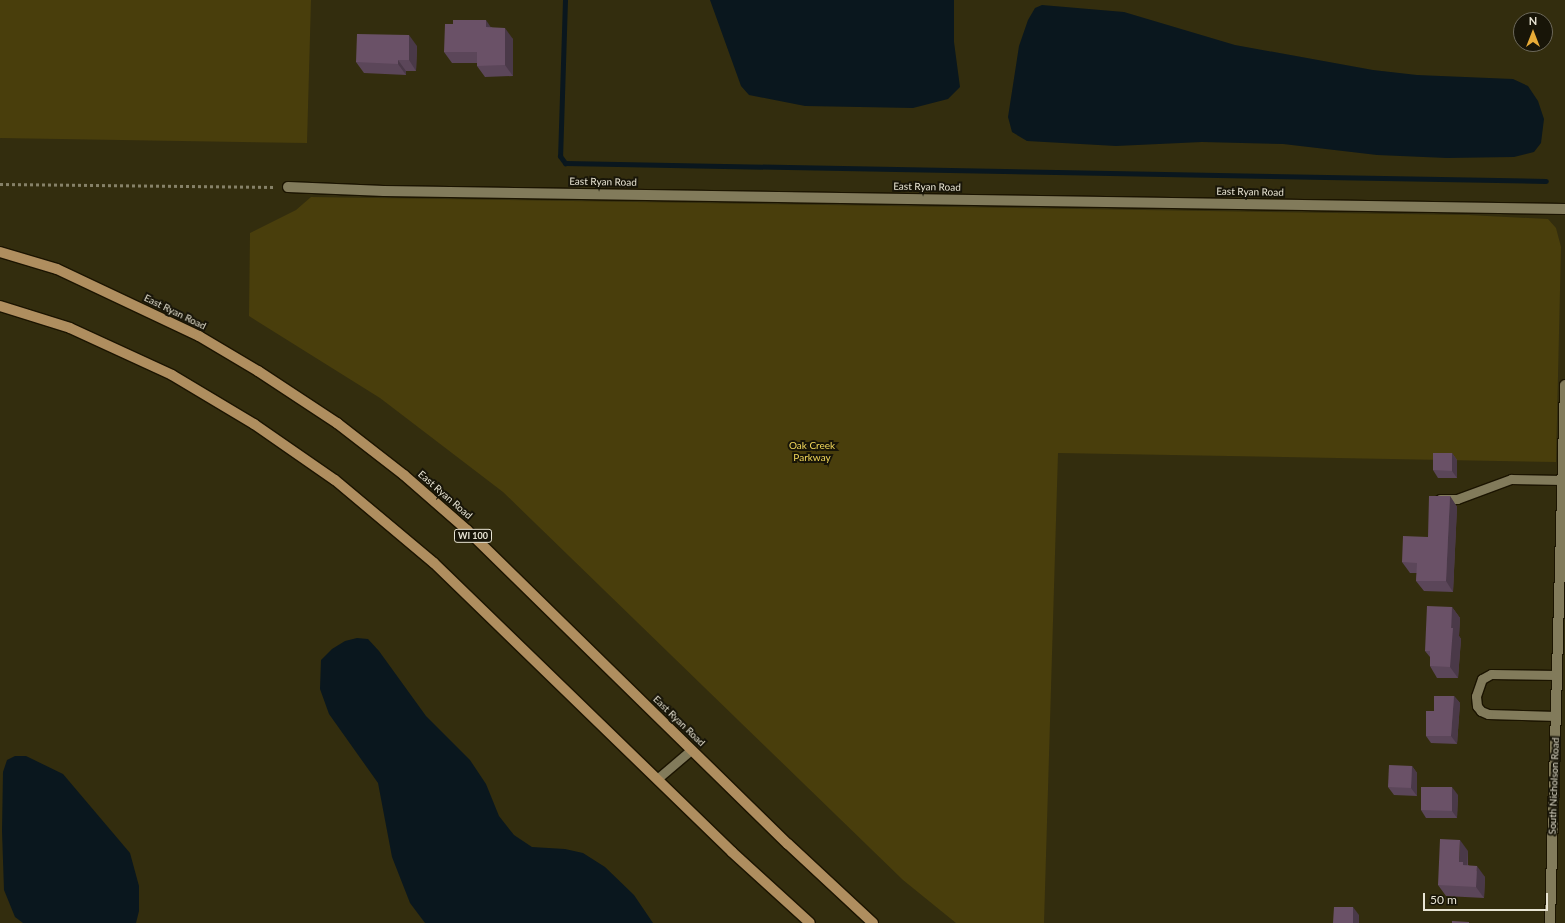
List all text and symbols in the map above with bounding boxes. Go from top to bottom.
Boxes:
north arrow [1513,12,1553,52]
text: N [1529,14,1537,27]
street label: East Ryan Road [569,175,637,189]
street label: East Ryan Road [893,180,961,194]
street label: East Ryan Road [1216,185,1284,199]
street label: East Ryan Road [142,292,208,332]
park label: Oak Creek Parkway [789,439,835,462]
street label: East Ryan Road [416,468,474,522]
road number: WI 100 [454,529,492,543]
street label: East Ryan Road [651,693,707,749]
street label: South Nicholson Road [1546,737,1562,835]
scale bar [1425,885,1550,911]
text: 50 m [1430,892,1457,907]

